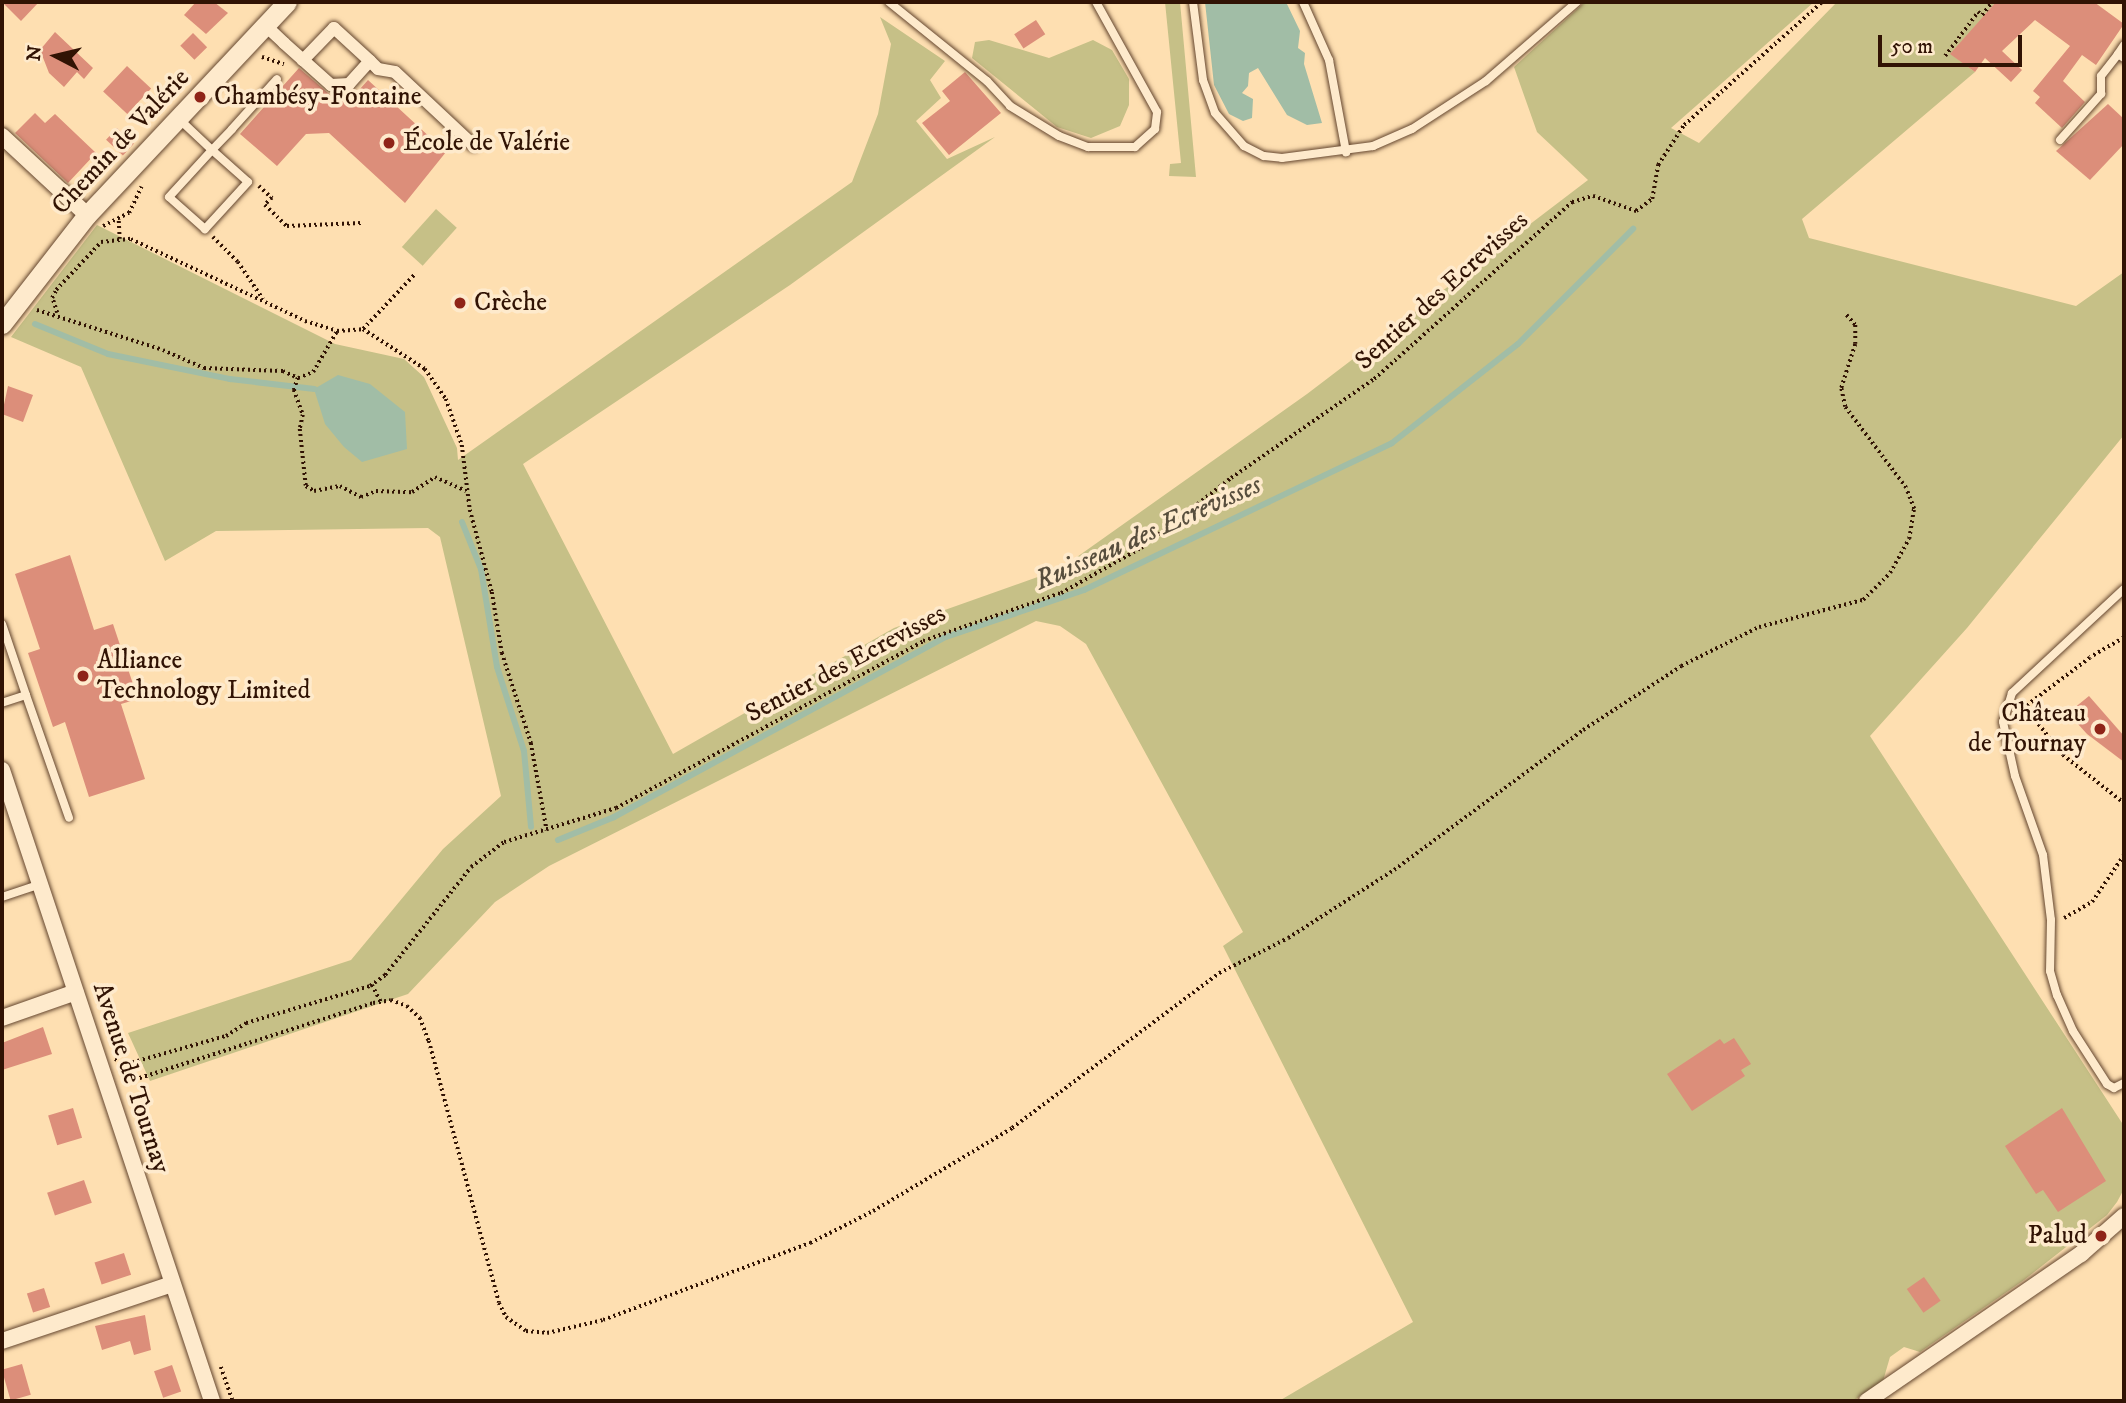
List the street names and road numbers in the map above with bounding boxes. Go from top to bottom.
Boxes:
street label: Chemin de Valérie [46,63,196,221]
street label: Sentier des Ecrevisses [1349,205,1535,377]
street label: Sentier des Ecrevisses [741,598,951,730]
street label: Avenue de Tournay [85,979,177,1177]

